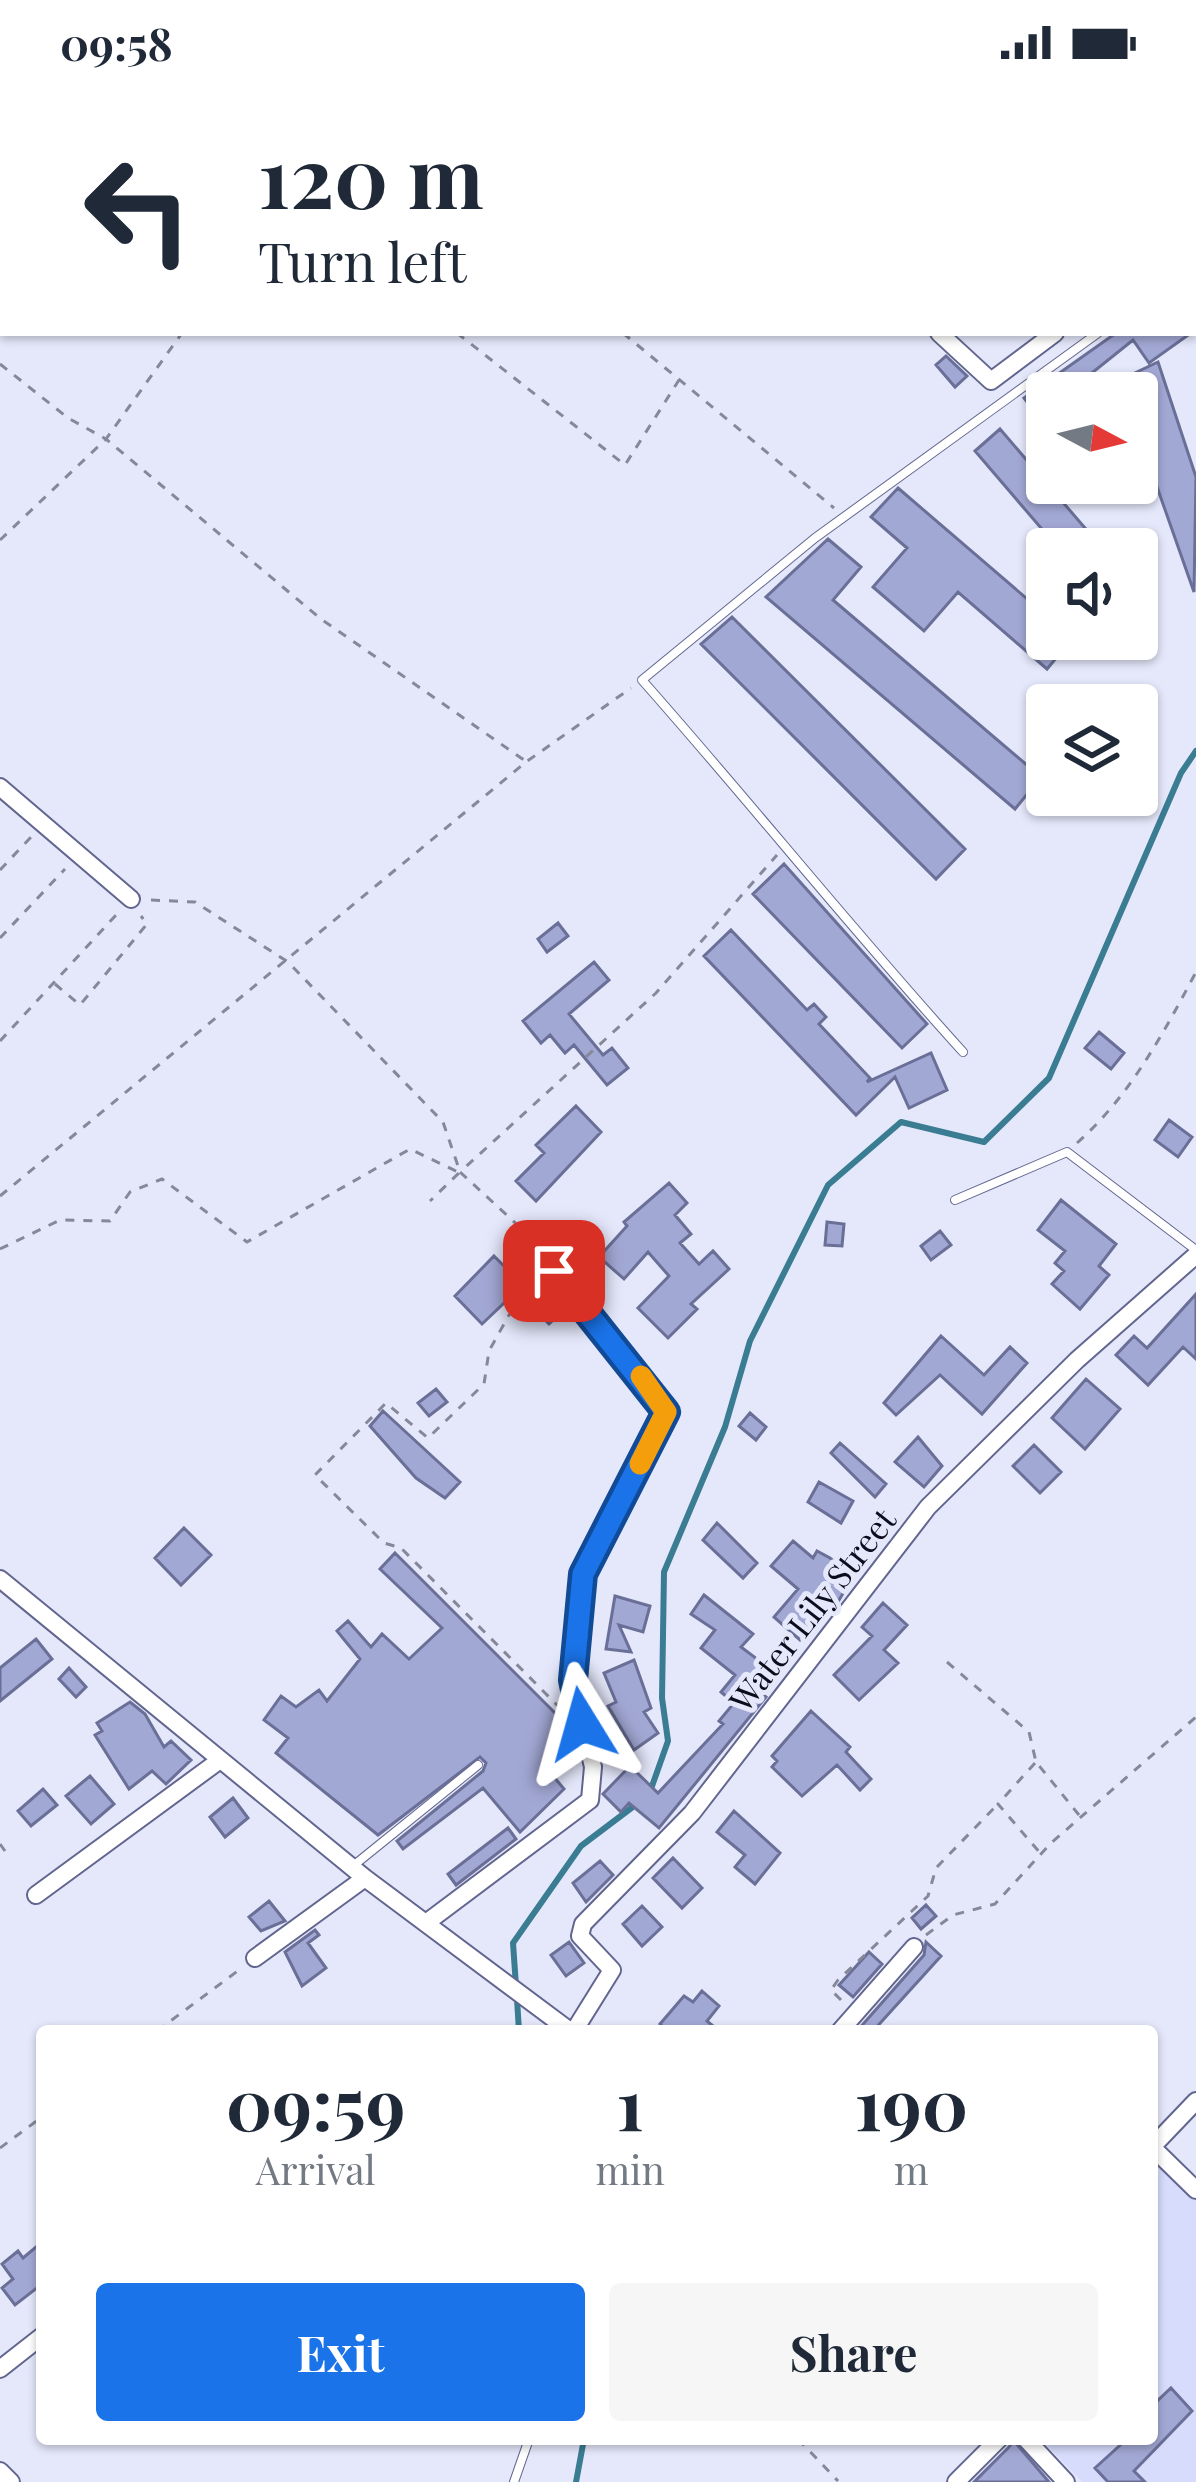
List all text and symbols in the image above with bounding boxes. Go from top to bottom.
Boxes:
text: 09:58 [60,12,173,72]
text: 120 m [258,118,484,230]
icon: left [60,132,216,288]
text: Turn left [258,225,467,297]
north arrow [1026,372,1158,504]
map controls [1026,372,1158,816]
button: sound [1026,528,1158,660]
button: layers [1026,684,1158,816]
pin [503,1220,605,1322]
icon: arrive [521,1238,587,1304]
street label: Water Lily Street [717,1497,905,1720]
position arrow [519,1661,645,1787]
text: 09:59 [226,2053,406,2149]
text: 1 [616,2053,644,2149]
text: 190 [854,2053,968,2149]
text: Arrival [256,2143,376,2195]
text: min [595,2143,665,2195]
text: m [894,2143,929,2195]
button: Exit [96,2283,585,2421]
button: Share [609,2283,1098,2421]

